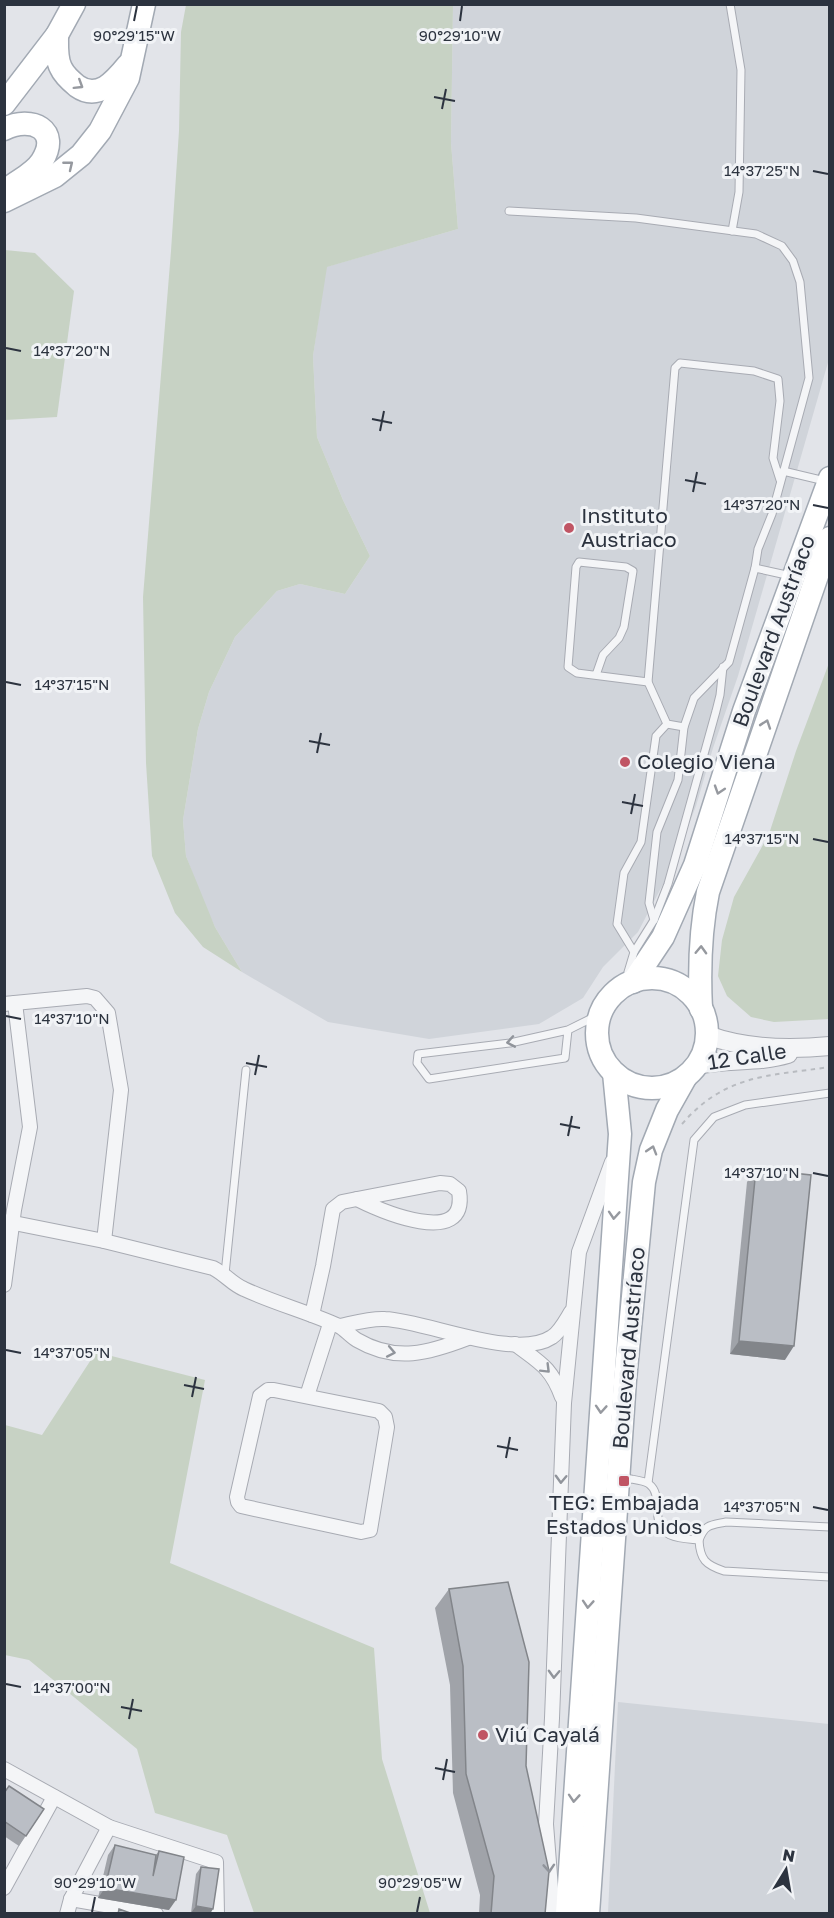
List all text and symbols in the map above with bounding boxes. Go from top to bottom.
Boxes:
text: 90°29'15"W [93,26,175,44]
text: 90°29'10"W [419,26,501,44]
one-way arrow [72,78,83,89]
one-way arrow [62,161,73,172]
text: 14°37'25"N [724,161,800,179]
text: 14°37'20"N [34,341,110,359]
text: 14°37'20"N [724,495,800,513]
place label: Instituto Austriaco [581,502,677,552]
marker: Instituto Austriaco [562,521,576,535]
street label: Boulevard Austríaco [726,531,820,730]
text: 14°37'15"N [35,675,109,693]
one-way arrow [759,719,772,729]
place label: Colegio Viena [637,748,776,774]
marker: Colegio Viena [618,755,632,769]
one-way arrow [714,784,726,795]
text: 14°37'15"N [725,829,799,847]
one-way arrow [694,946,707,955]
text: 14°37'10"N [34,1009,110,1027]
one-way arrow [506,1035,516,1048]
street label: 12 Calle [706,1037,788,1075]
one-way arrow [645,1145,657,1156]
text: 14°37'10"N [724,1163,800,1181]
one-way arrow [608,1210,621,1219]
street label: Boulevard Austríaco [606,1246,650,1450]
text: 14°37'05"N [34,1343,110,1361]
one-way arrow [386,1345,396,1358]
one-way arrow [539,1362,550,1372]
one-way arrow [595,1405,608,1414]
one-way arrow [555,1474,568,1483]
marker: TEG: Embajada Estados Unidos [617,1474,631,1488]
place label: TEG: Embajada Estados Unidos [546,1489,702,1539]
text: 14°37'05"N [724,1497,800,1515]
one-way arrow [581,1599,594,1608]
one-way arrow [548,1669,561,1678]
text: 14°37'00"N [33,1678,111,1696]
place label: Viú Cayalá [495,1721,600,1747]
marker: Viú Cayalá [476,1728,490,1742]
one-way arrow [568,1794,581,1803]
north arrow [756,1840,816,1900]
text: N [781,1844,797,1866]
one-way arrow [542,1864,555,1873]
text: 90°29'10"W [54,1873,136,1891]
text: 90°29'05"W [378,1873,462,1891]

